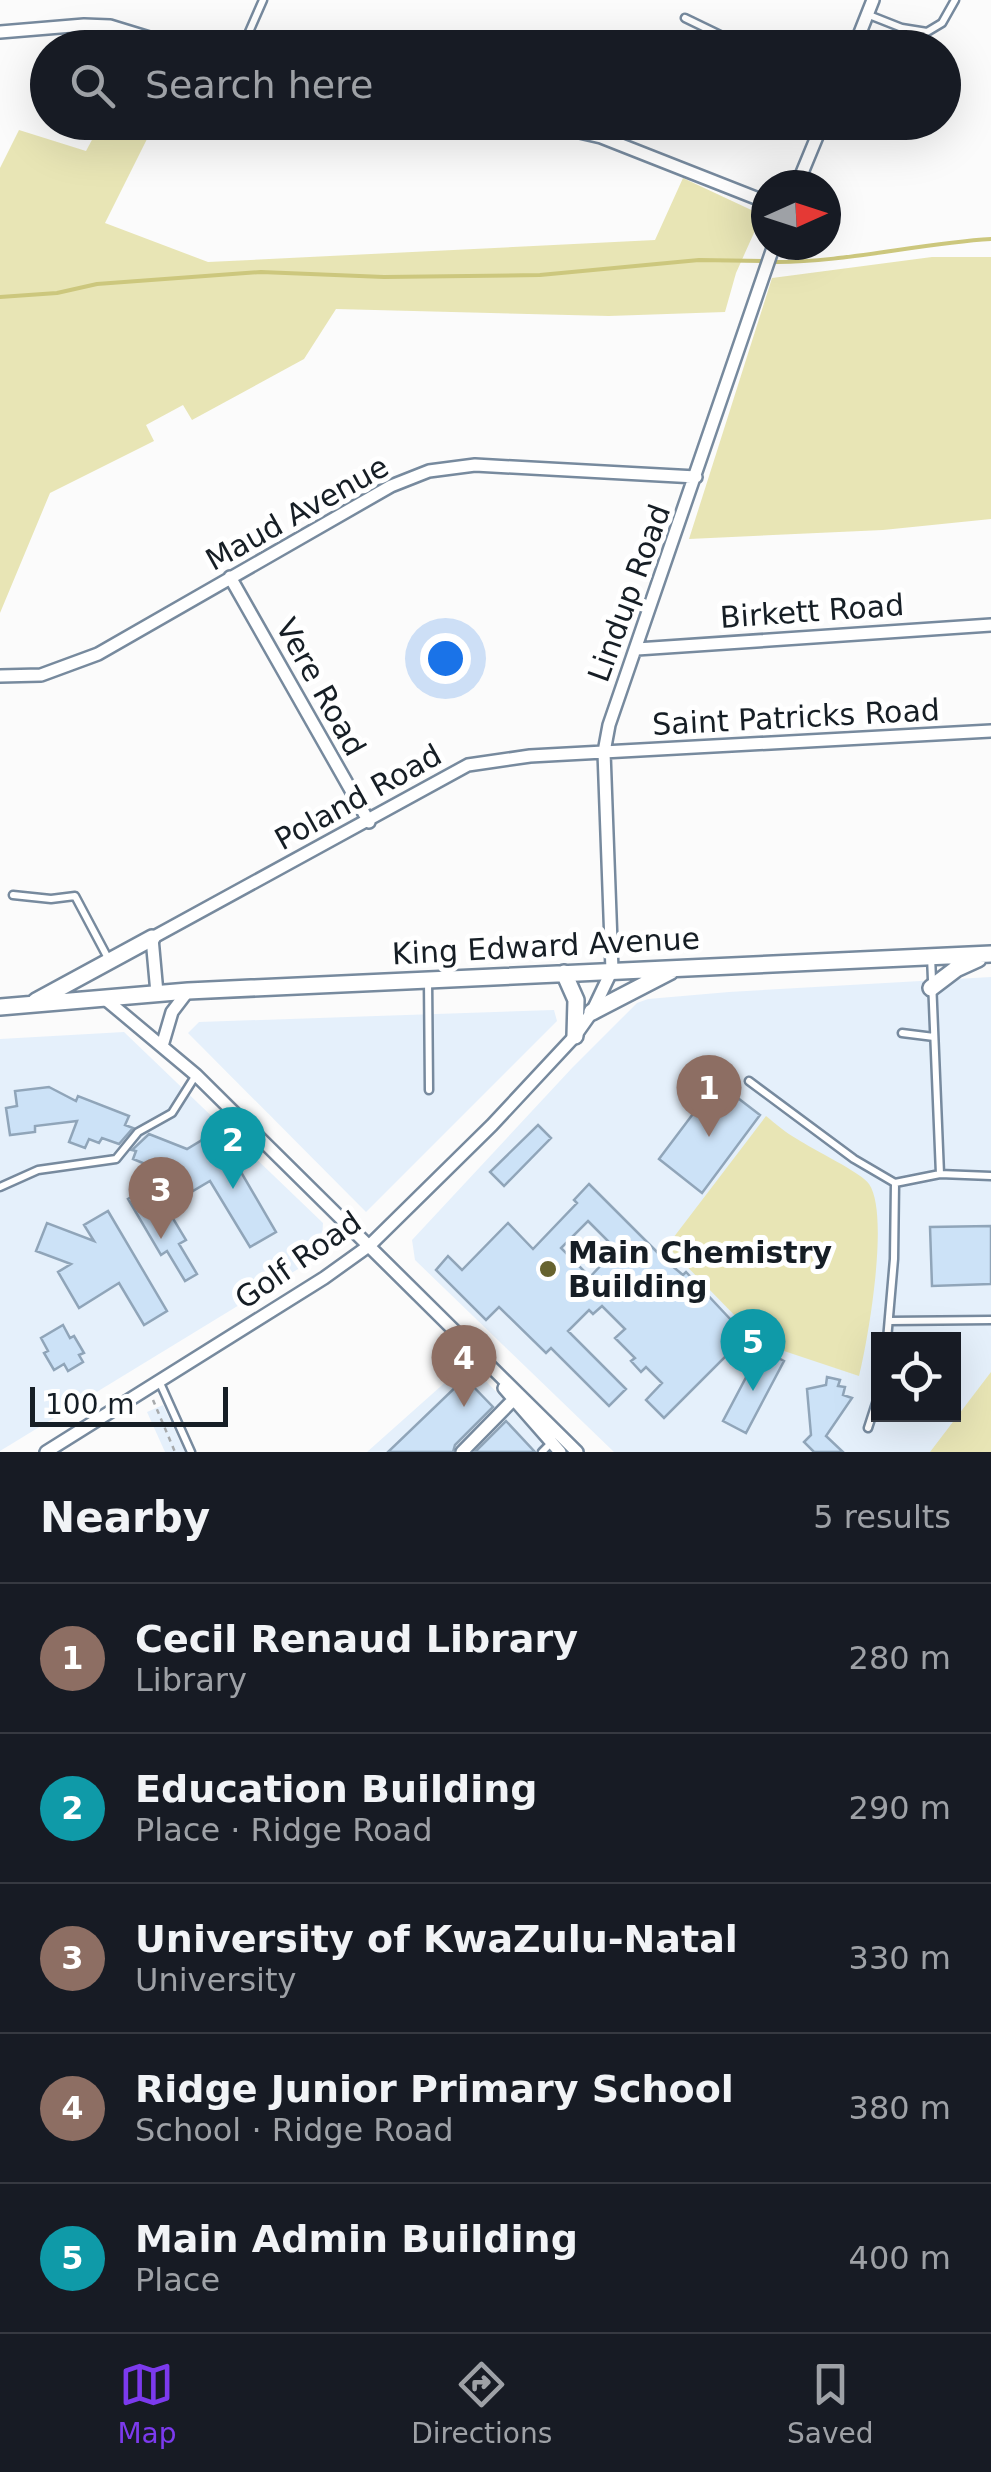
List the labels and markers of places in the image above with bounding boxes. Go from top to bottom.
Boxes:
pin: 1 [676,1054,742,1137]
pin: 2 [200,1106,266,1189]
pin: 3 [128,1156,194,1239]
place label: Main Chemistry Building [568,1235,832,1304]
marker: Main Chemistry Building [537,1258,559,1280]
pin: 5 [720,1308,786,1391]
pin: 4 [432,1324,496,1407]

